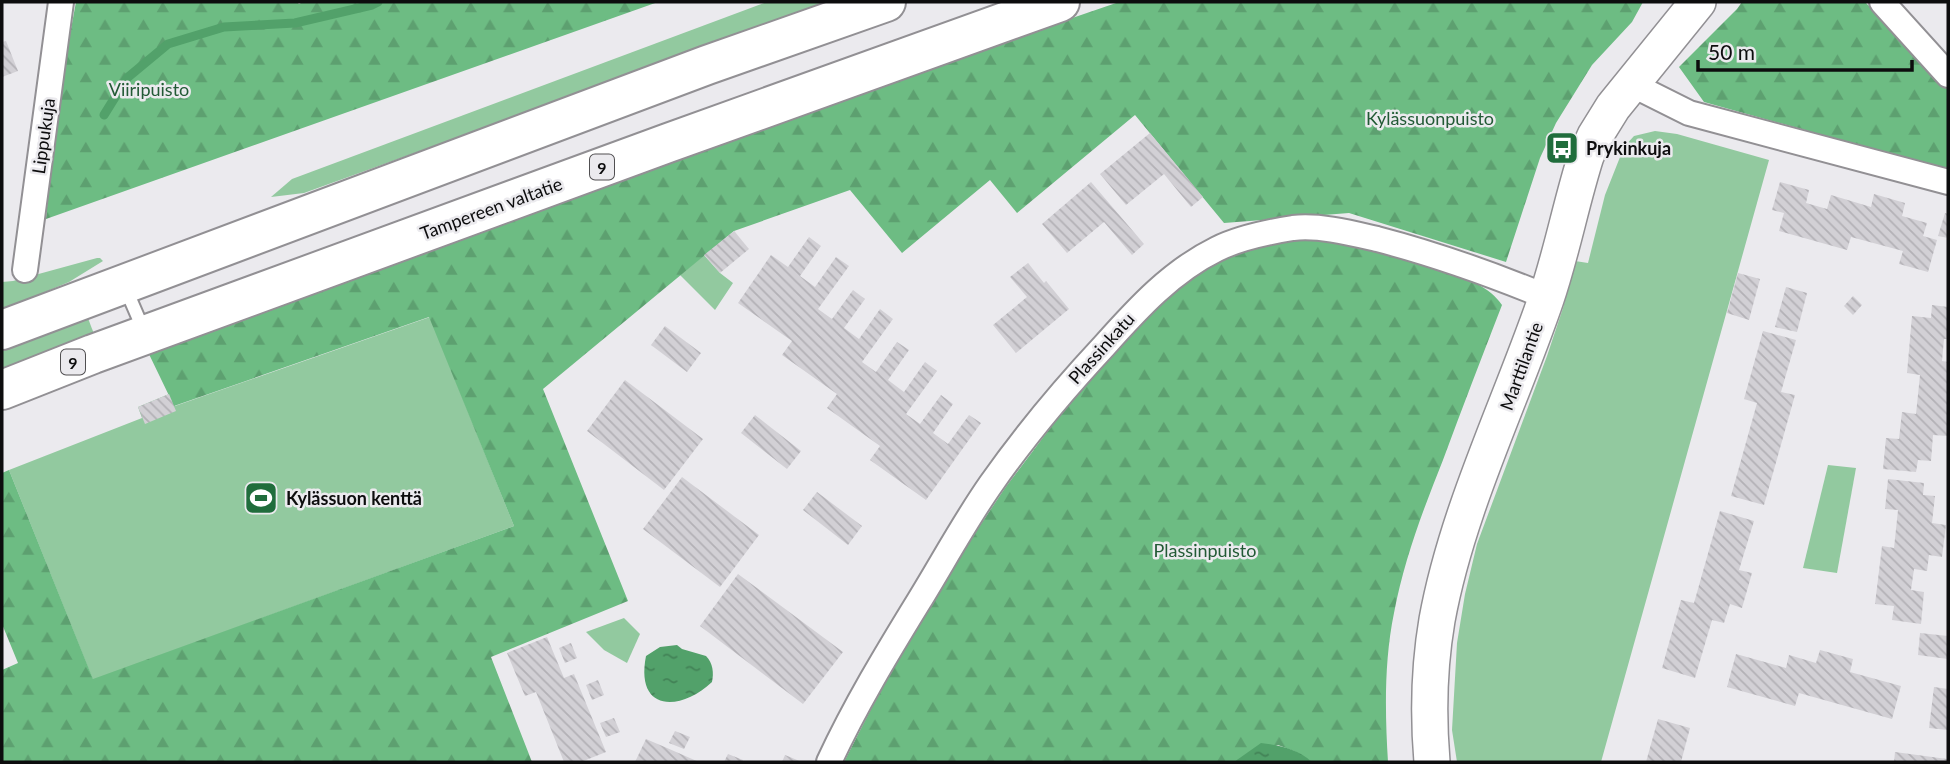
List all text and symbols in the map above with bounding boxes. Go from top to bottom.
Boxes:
scale bar [1698,28,1912,72]
text: 50 m [1708,39,1755,64]
park label: Viiripuisto [109,78,189,100]
street label: Lippukuja [27,97,59,175]
park label: Kylässuonpuisto [1366,107,1494,129]
bus stop icon: Prykinkuja [1543,129,1581,167]
place label: Prykinkuja [1586,137,1671,159]
road number: 9 [590,154,614,180]
street label: Tampereen valtatie [417,172,565,244]
street label: Plassinkatu [1063,308,1139,388]
street label: Marttilantie [1495,319,1547,413]
road number: 9 [61,350,85,374]
sports icon: Kylässuon kenttä [242,479,280,517]
place label: Kylässuon kenttä [286,487,422,509]
park label: Plassinpuisto [1154,539,1256,561]

